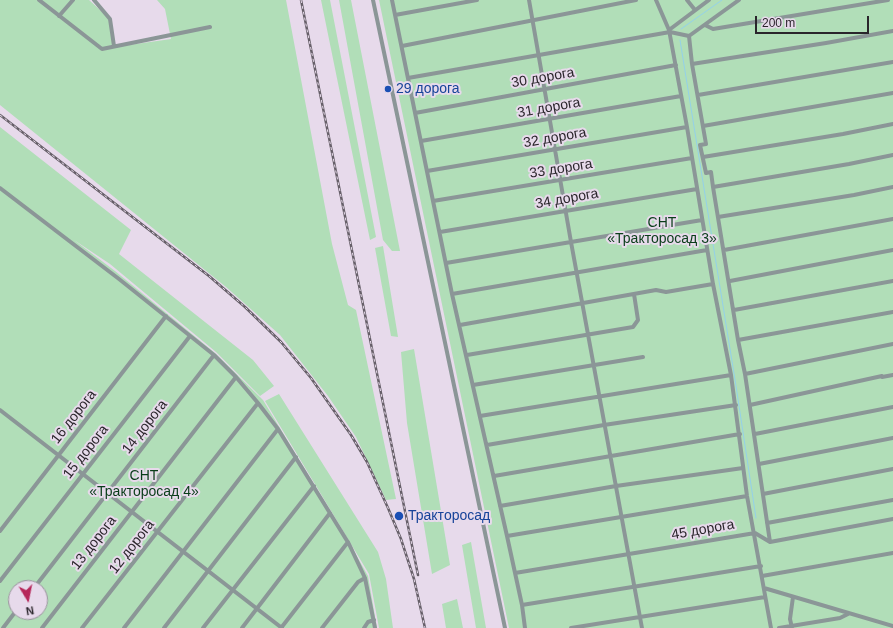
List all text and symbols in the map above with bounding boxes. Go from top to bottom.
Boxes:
scale bar [757,8,871,34]
text: 200 m [762,16,795,30]
street label: 30 дорога [510,64,576,92]
place label: 29 дорога [396,81,460,97]
marker: 29 дорога [383,84,393,94]
street label: 31 дорога [516,94,582,122]
street label: 32 дорога [522,124,588,152]
street label: 33 дорога [528,156,594,182]
street label: 34 дорога [534,185,600,213]
park label: СНТ «Тракторосад 3» [607,215,717,248]
street label: 16 дорога [48,387,100,447]
street label: 14 дорога [119,397,171,457]
street label: 15 дорога [60,422,112,482]
park label: СНТ «Тракторосад 4» [89,468,199,500]
place label: Тракторосад [408,508,490,524]
marker: Тракторосад [393,510,405,522]
street label: 13 дорога [68,513,120,573]
street label: 45 дорога [670,516,736,544]
street label: 12 дорога [106,517,158,577]
north arrow [8,580,48,620]
text: N [25,604,35,617]

